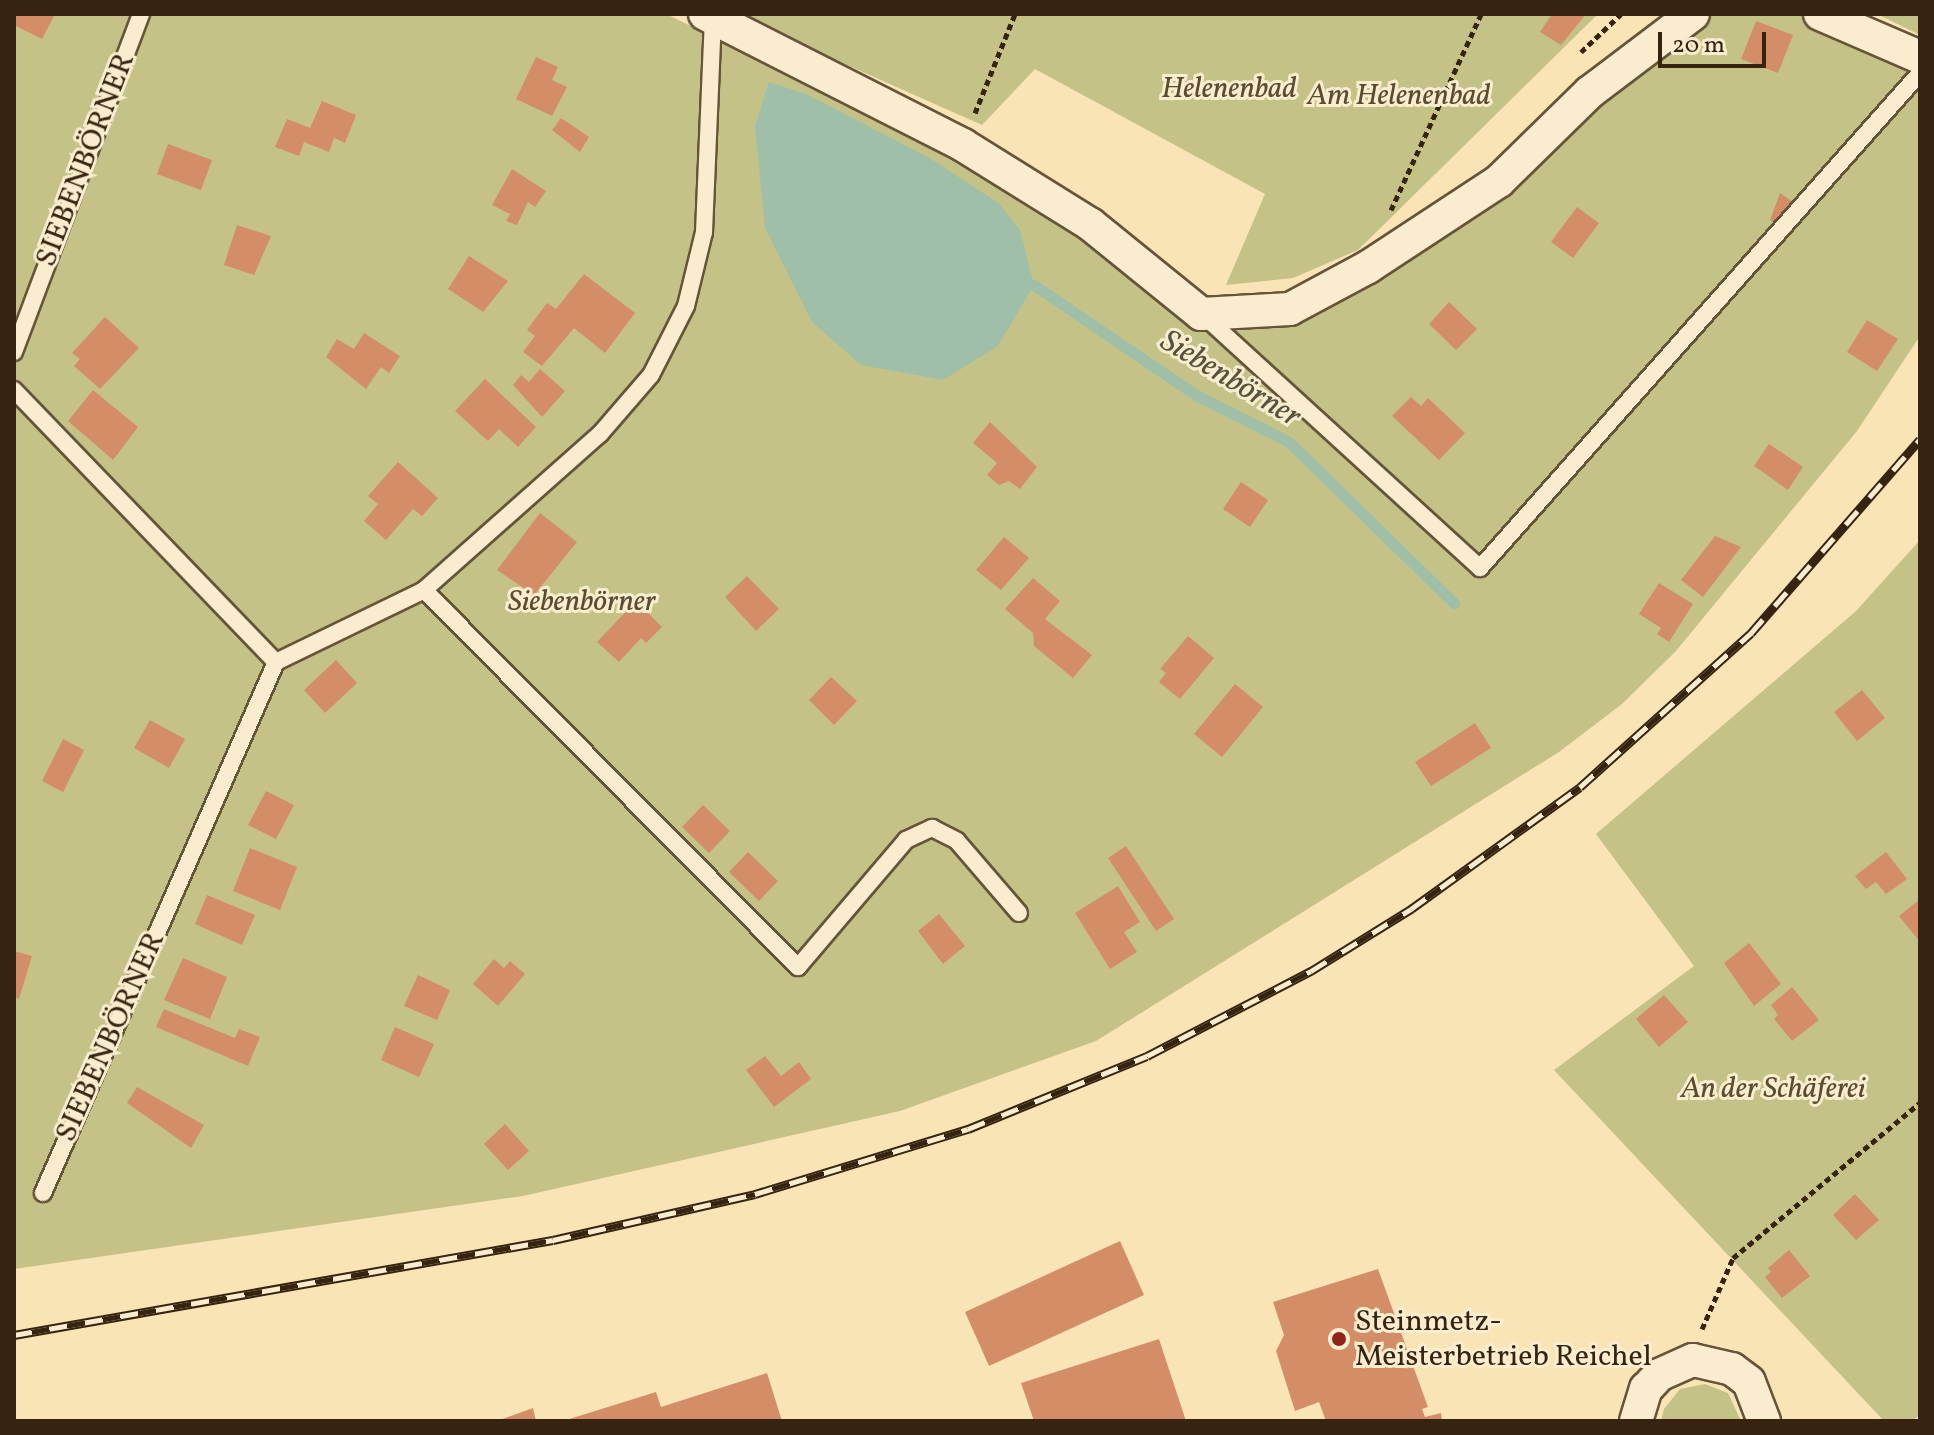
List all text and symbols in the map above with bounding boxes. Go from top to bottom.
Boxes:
scale bar [1662,16,1770,66]
text: 20 m [1672,29,1725,63]
street label: SIEBENBÖRNER [29,48,143,272]
park label: Helenenbad [1161,71,1297,107]
park label: Am Helenenbad [1307,78,1491,114]
water label: Siebenbörner [1153,323,1307,437]
park label: Siebenbörner [508,584,656,620]
street label: SIEBENBÖRNER [49,926,173,1148]
park label: An der Schäferei [1681,1071,1865,1107]
place label: Steinmetz- Meisterbetrieb Reichel [1355,1304,1652,1374]
marker: Steinmetz- Meisterbetrieb Reichel [1330,1330,1348,1348]

